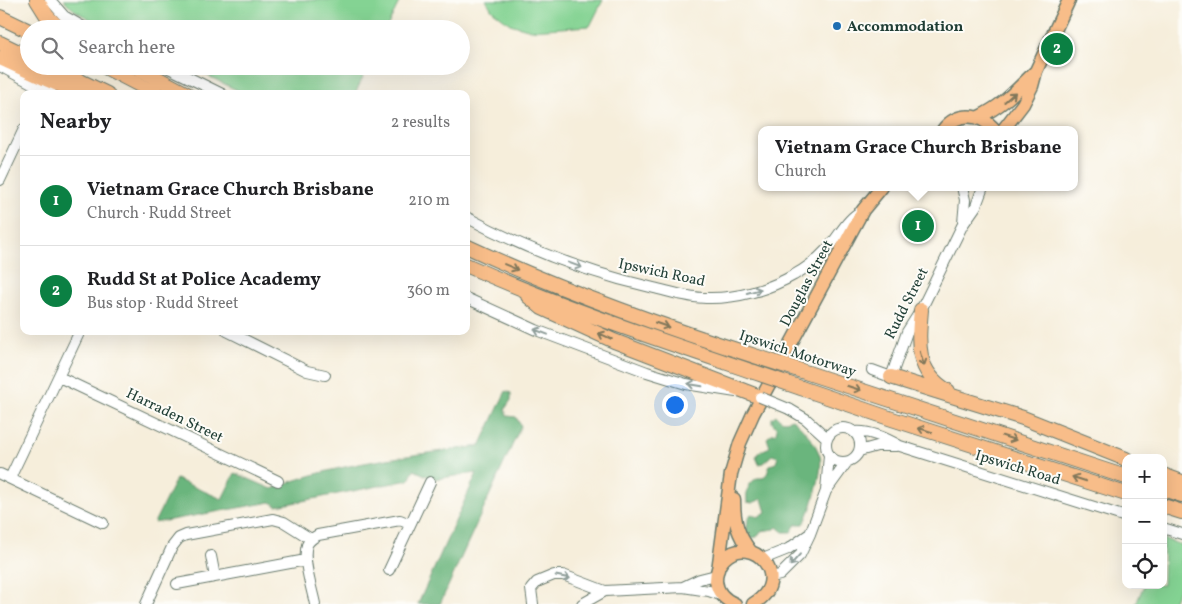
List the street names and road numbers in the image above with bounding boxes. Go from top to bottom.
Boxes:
street label: Douglas Street [776,237,839,331]
street label: Ipswich Road [616,254,707,293]
street label: Rudd Street [880,264,934,343]
street label: Ipswich Motorway [736,326,859,383]
street label: Harraden Street [122,384,226,449]
street label: Ipswich Road [972,445,1063,491]

